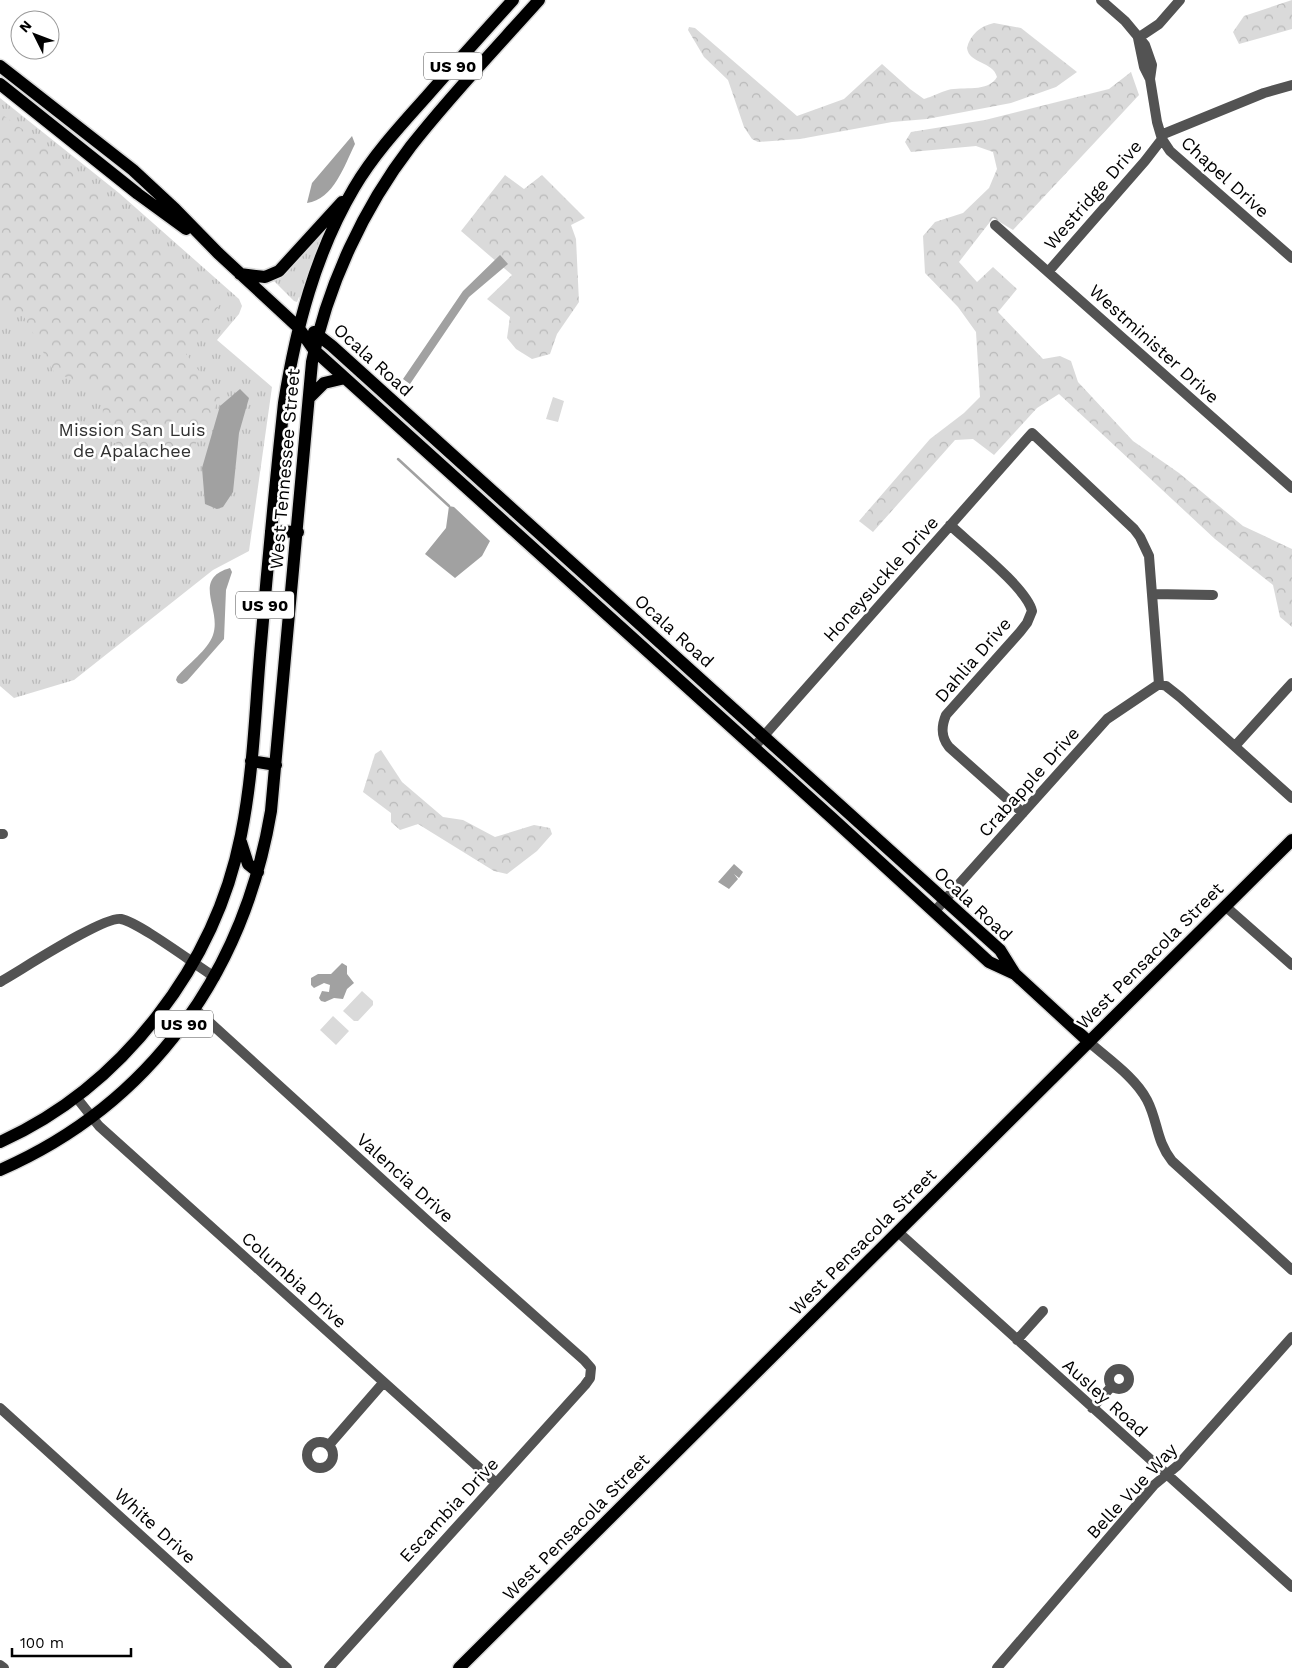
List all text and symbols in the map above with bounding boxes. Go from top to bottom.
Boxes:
north arrow [10,10,60,60]
text: N [16,17,35,36]
road number: US 90 [424,52,482,80]
street label: Chapel Drive [1177,132,1274,222]
street label: Westridge Drive [1039,136,1146,254]
street label: Westminister Drive [1085,280,1224,407]
street label: Ocala Road [329,319,417,401]
street label: West Tennessee Street [265,367,304,570]
park label: Mission San Luis de Apalachee [59,419,205,461]
street label: Honeysuckle Drive [819,512,943,646]
street label: Ocala Road [630,590,718,672]
road number: US 90 [236,592,294,618]
street label: Dahlia Drive [930,613,1015,706]
street label: Crabapple Drive [974,722,1083,841]
street label: Ocala Road [930,862,1017,945]
street label: West Pensacola Street [1072,878,1228,1033]
road number: US 90 [155,1011,213,1038]
street label: Valencia Drive [352,1129,458,1227]
street label: West Pensacola Street [785,1164,941,1319]
street label: Columbia Drive [238,1227,351,1332]
street label: Ausley Road [1059,1354,1152,1441]
street label: Belle Vue Way [1082,1438,1182,1543]
street label: West Pensacola Street [498,1449,654,1604]
street label: Escambia Drive [395,1453,502,1566]
street label: White Drive [110,1484,200,1568]
scale bar [12,1626,131,1658]
text: 100 m [20,1634,64,1652]

